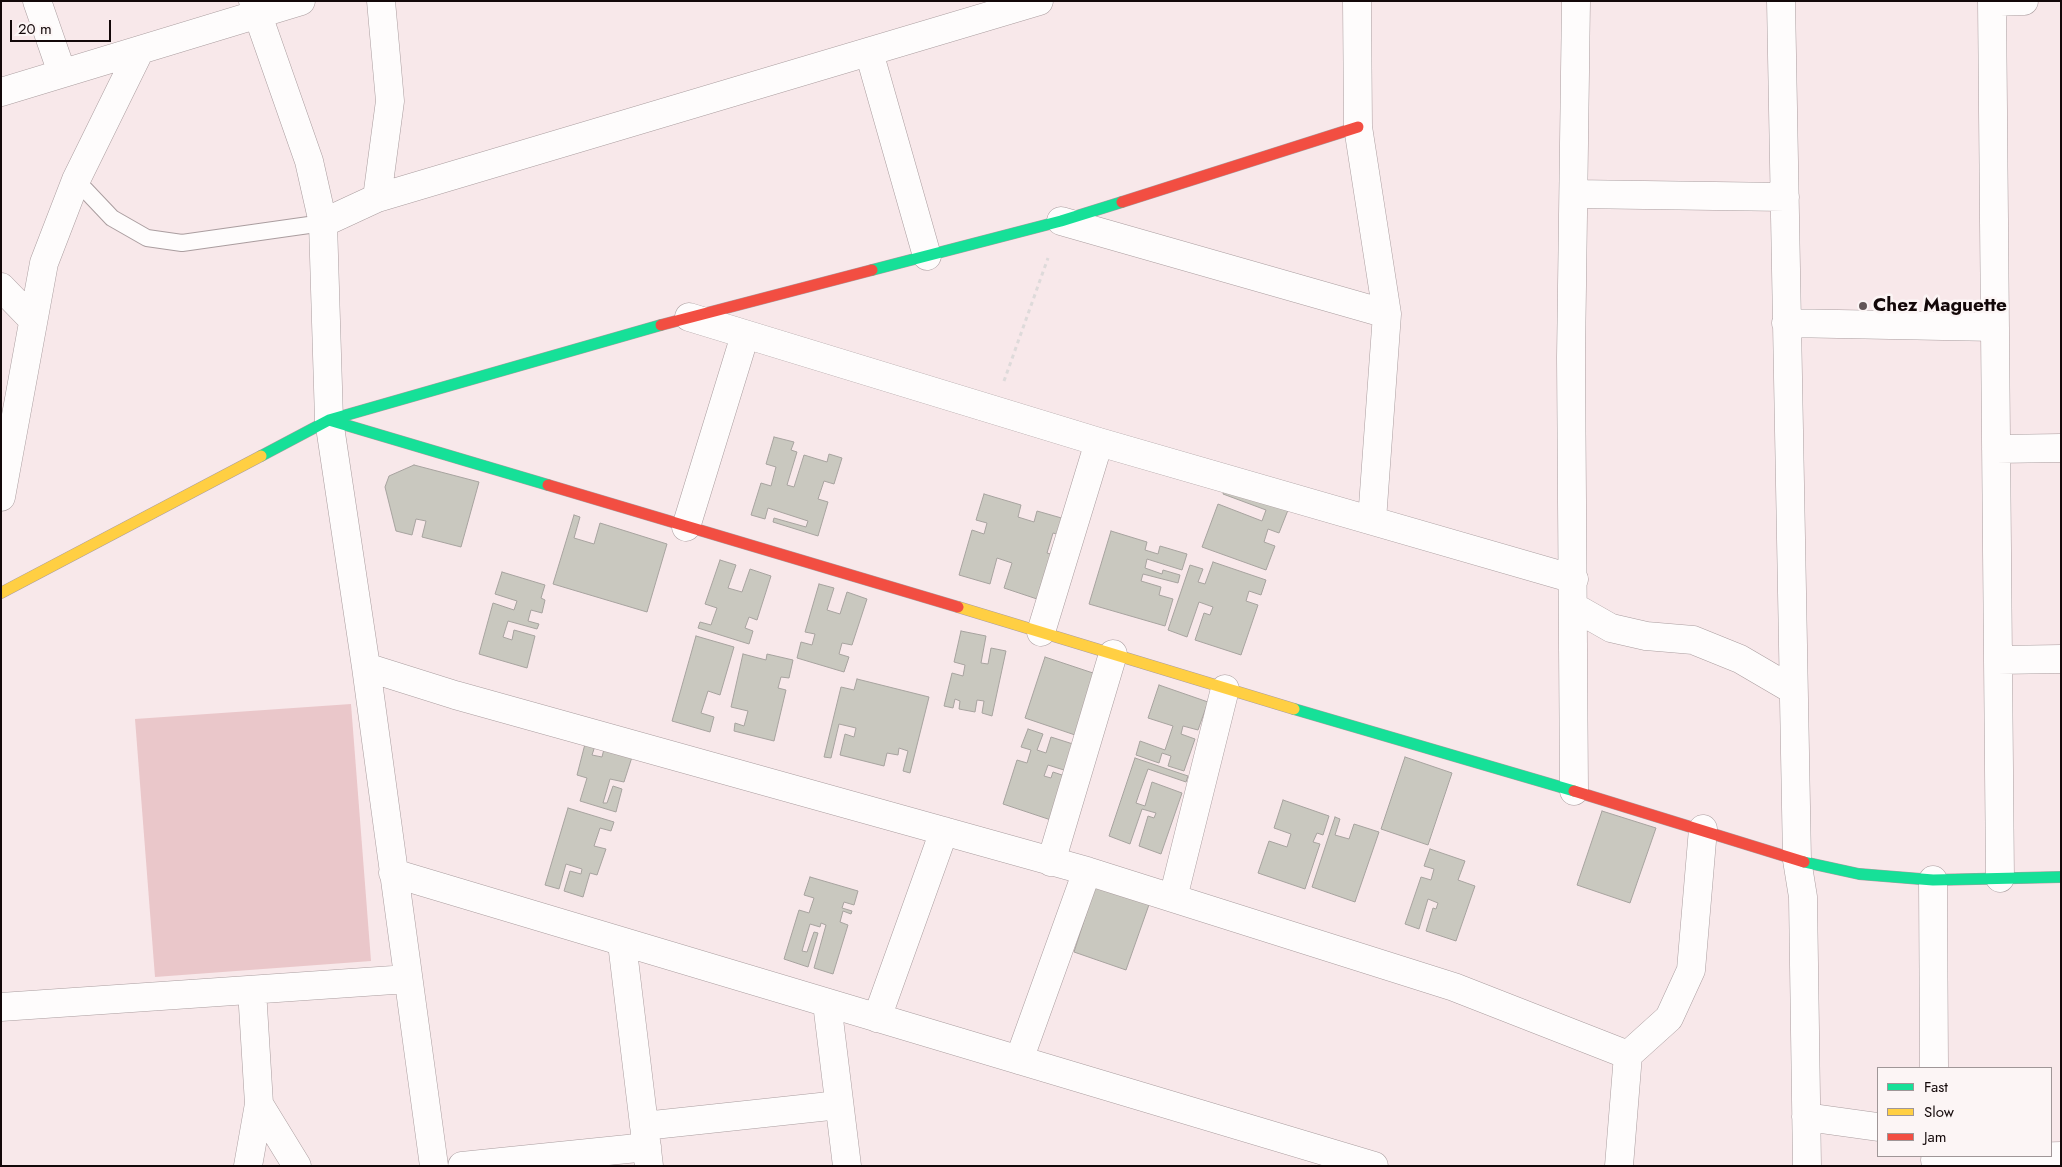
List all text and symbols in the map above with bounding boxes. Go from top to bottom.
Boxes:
scale bar [12,10,114,42]
text: 20 m [18,18,52,40]
place label: Chez Maguette [1873,295,2007,317]
marker: Chez Maguette [1857,300,1869,312]
legend [1877,1067,2052,1157]
text: Fast [1924,1076,1948,1098]
text: Slow [1924,1101,1954,1123]
text: Jam [1924,1126,1947,1148]

